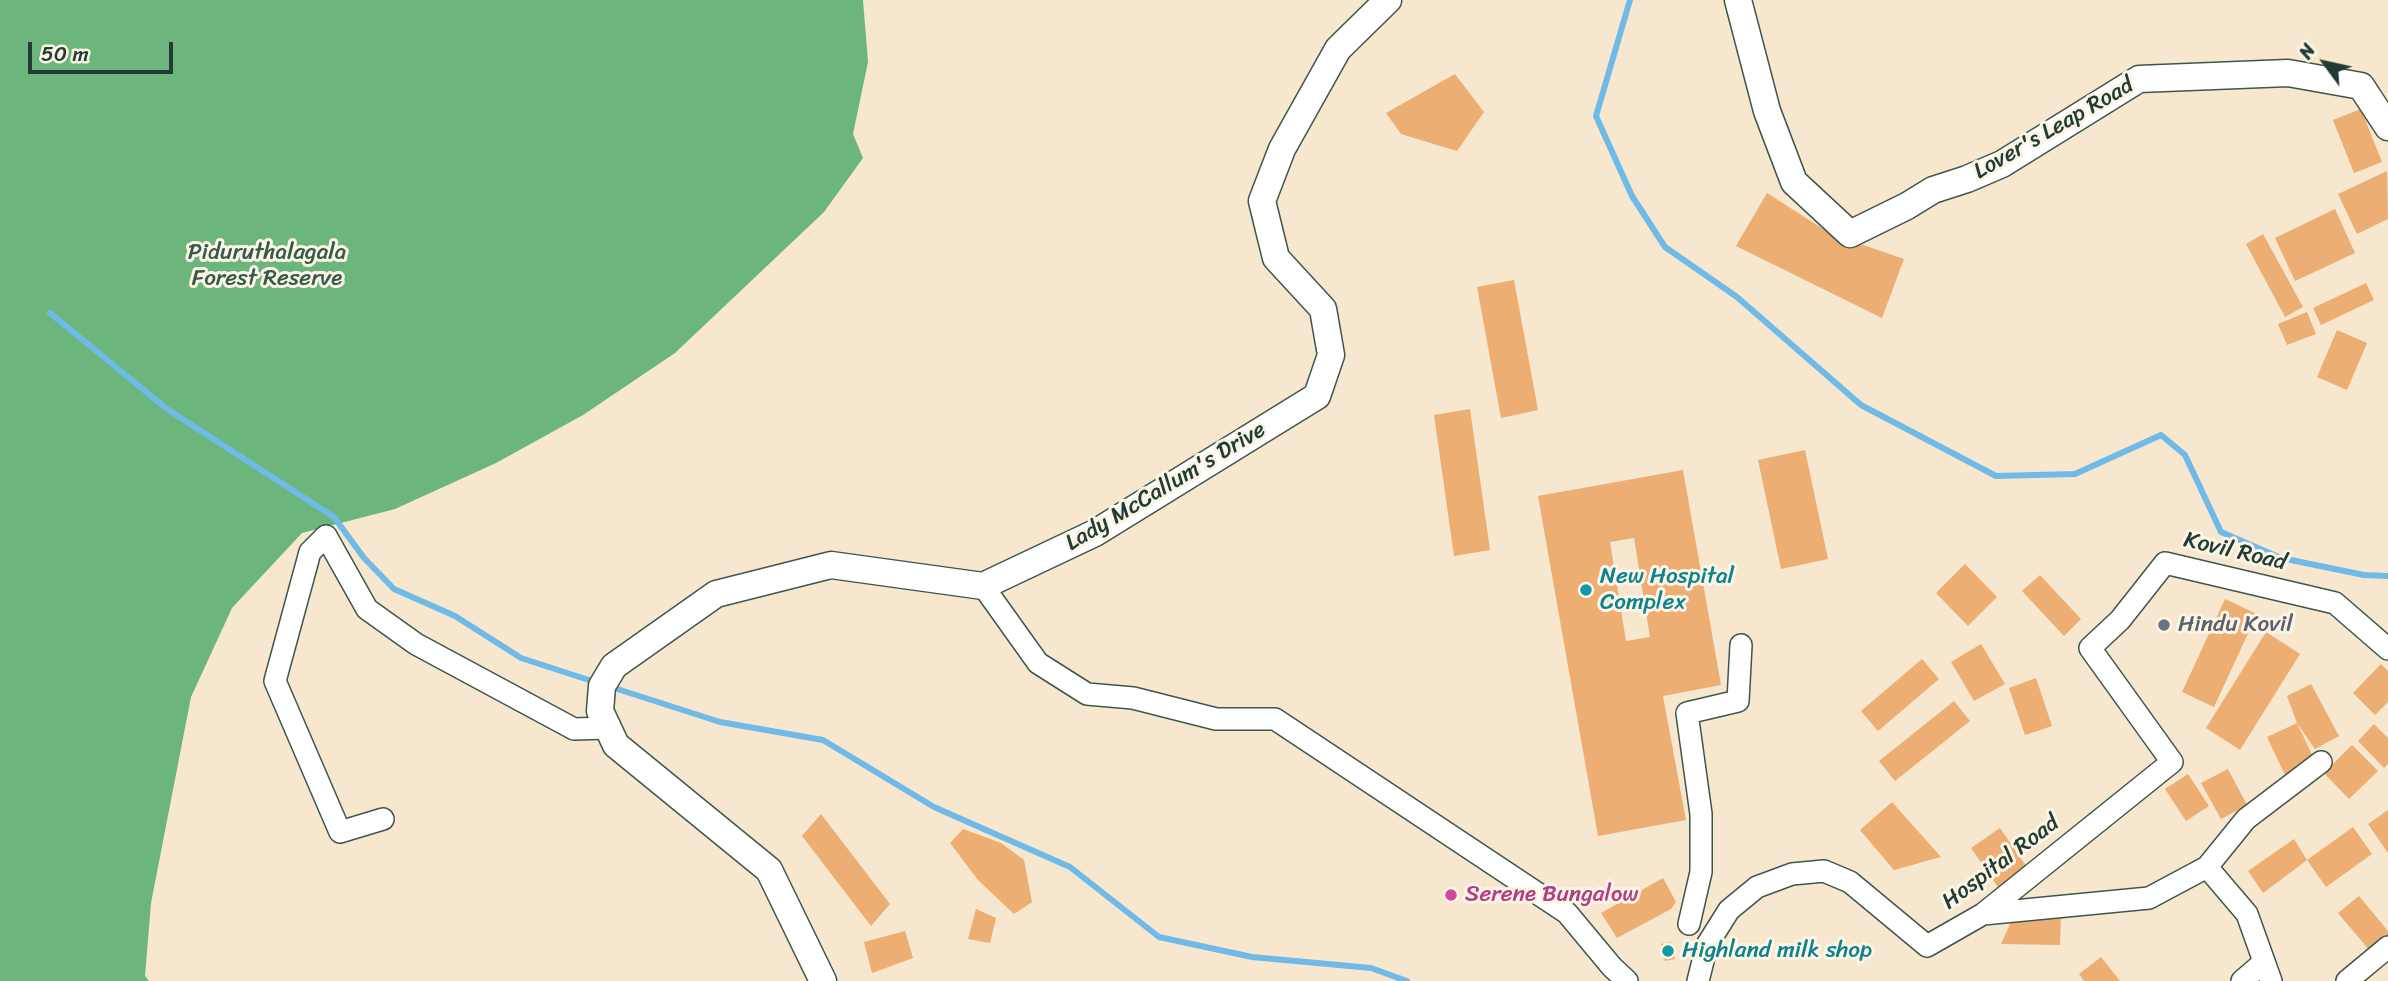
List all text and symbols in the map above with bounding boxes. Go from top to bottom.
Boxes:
scale bar [32,28,177,72]
north arrow [2290,28,2360,98]
text: 50 m [41,35,89,73]
text: N [2290,37,2324,66]
street label: Lover's Leap Road [1969,72,2139,186]
park label: Piduruthalagala Forest Reserve [188,239,346,293]
street label: Lady McCallum's Drive [1061,416,1271,558]
street label: Kovil Road [2181,527,2289,577]
place label: New Hospital Complex [1600,563,1734,617]
marker: New Hospital Complex [1578,582,1594,598]
place label: Hindu Kovil [2178,611,2293,639]
marker: Hindu Kovil [2156,617,2172,633]
street label: Hospital Road [1937,810,2065,916]
place label: Serene Bungalow [1465,881,1638,909]
marker: Serene Bungalow [1443,887,1459,903]
place label: Highland milk shop [1682,937,1872,965]
marker: Highland milk shop [1660,943,1676,959]

